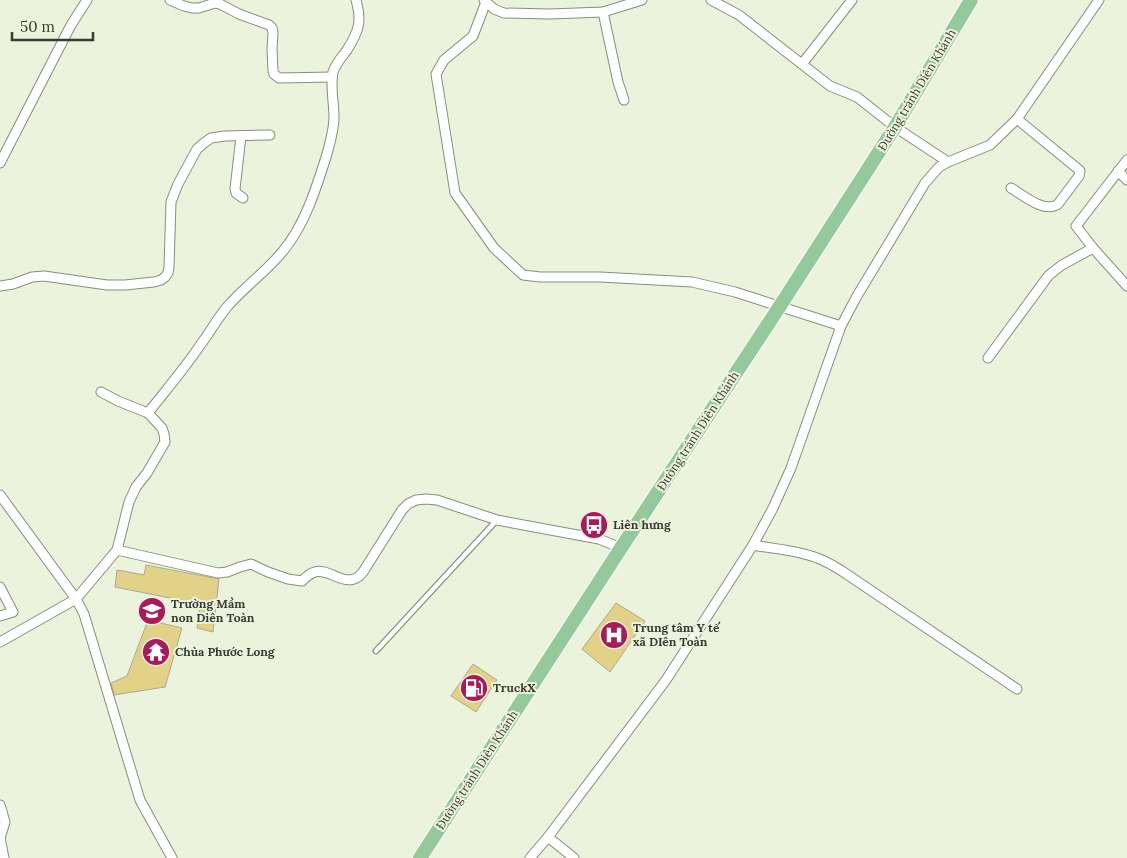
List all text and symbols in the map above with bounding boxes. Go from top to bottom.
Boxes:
scale bar [12,10,94,42]
text: 50 m [20,17,55,36]
street label: Đường tránh Diên Khánh [874,26,959,153]
street label: Đường tránh Diên Khánh [653,368,742,493]
bus stop icon: Liên hưng [579,510,609,540]
place label: Liên hưng [613,517,672,532]
school or university icon: Trường Mầm non Diên Toàn [137,596,167,626]
place label: Trường Mầm non Diên Toàn [171,596,255,625]
hospital icon: Trung tâm Y tế xã DIên Toàn [599,620,629,650]
place label: Trung tâm Y tế xã DIên Toàn [633,620,721,649]
temple icon: Chùa Phước Long [141,637,171,667]
place label: Chùa Phước Long [175,644,276,659]
fuel station icon: TruckX [459,673,489,703]
place label: TruckX [493,680,536,695]
street label: Đường tránh Diên Khánh [432,707,521,832]

